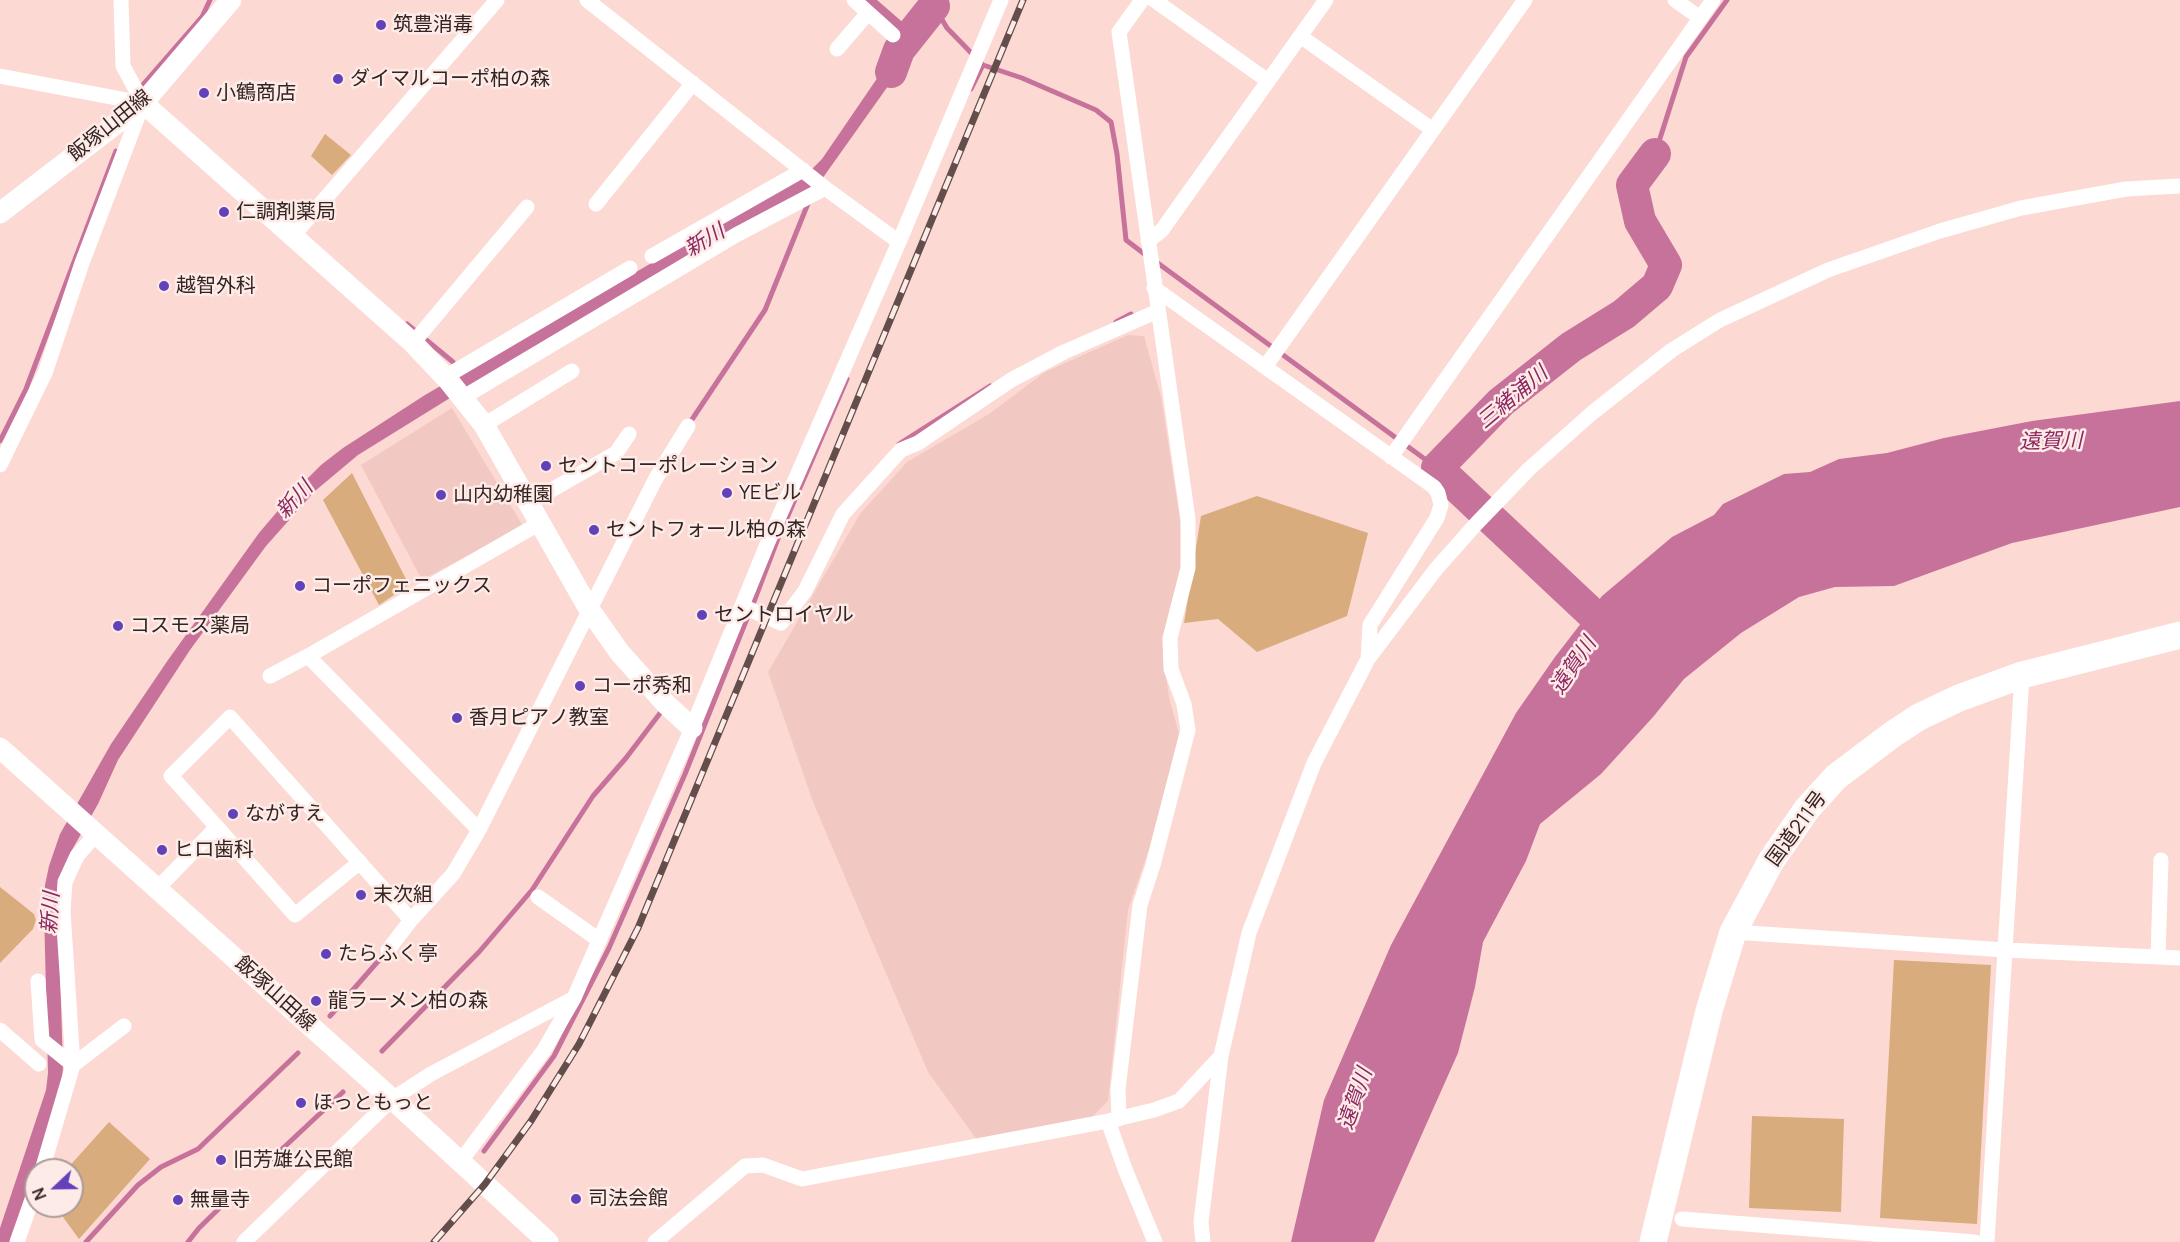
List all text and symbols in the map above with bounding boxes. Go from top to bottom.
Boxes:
place label: 筑豊消毒 [393,13,473,37]
marker: 筑豊消毒 [374,18,388,32]
place label: ダイマルコーポ柏の森 [350,67,550,91]
marker: ダイマルコーポ柏の森 [331,72,345,86]
place label: 小鶴商店 [216,81,296,105]
street label: 飯塚山田線 [64,85,156,167]
marker: 小鶴商店 [197,86,211,100]
place label: 仁調剤薬局 [236,200,336,224]
marker: 仁調剤薬局 [217,205,231,219]
water label: 新川 [681,219,729,263]
place label: 越智外科 [176,274,256,298]
marker: 越智外科 [157,279,171,293]
water label: 三緒浦川 [1473,361,1553,435]
water label: 遠賀川 [2019,429,2083,455]
place label: セントコーポレーション [558,454,778,478]
marker: セントコーポレーション [539,459,553,473]
water label: 新川 [272,476,318,524]
place label: YEビル [739,481,802,505]
place label: 山内幼稚園 [453,483,553,507]
marker: YEビル [720,486,734,500]
marker: 山内幼稚園 [434,488,448,502]
place label: セントフォール柏の森 [606,518,806,542]
marker: セントフォール柏の森 [587,523,601,537]
place label: コーポフェニックス [312,574,492,598]
marker: コーポフェニックス [293,579,307,593]
place label: セントロイヤル [714,603,854,627]
marker: セントロイヤル [695,608,709,622]
place label: コスモス薬局 [130,614,250,638]
marker: コスモス薬局 [111,619,125,633]
water label: 遠賀川 [1546,633,1602,699]
place label: コーポ秀和 [592,674,692,698]
marker: コーポ秀和 [573,679,587,693]
place label: 香月ピアノ教室 [469,706,609,730]
marker: 香月ピアノ教室 [450,711,464,725]
street label: 国道211号 [1762,787,1832,871]
place label: ながすえ [245,802,325,826]
marker: ながすえ [226,807,240,821]
place label: ヒロ歯科 [174,838,254,862]
marker: ヒロ歯科 [155,843,169,857]
place label: 末次組 [373,883,433,907]
marker: 末次組 [354,888,368,902]
water label: 新川 [37,891,65,935]
place label: たらふく亭 [338,942,438,966]
marker: たらふく亭 [319,947,333,961]
street label: 飯塚山田線 [230,952,320,1036]
place label: 龍ラーメン柏の森 [328,989,488,1013]
marker: 龍ラーメン柏の森 [309,994,323,1008]
water label: 遠賀川 [1334,1065,1378,1133]
place label: ほっともっと [313,1091,433,1115]
marker: ほっともっと [294,1096,308,1110]
place label: 旧芳雄公民館 [233,1148,353,1172]
marker: 旧芳雄公民館 [214,1153,228,1167]
north arrow [24,1158,84,1218]
text: N [27,1185,52,1203]
place label: 司法会館 [588,1187,668,1211]
place label: 無量寺 [190,1188,250,1212]
marker: 司法会館 [569,1192,583,1206]
marker: 無量寺 [171,1193,185,1207]

